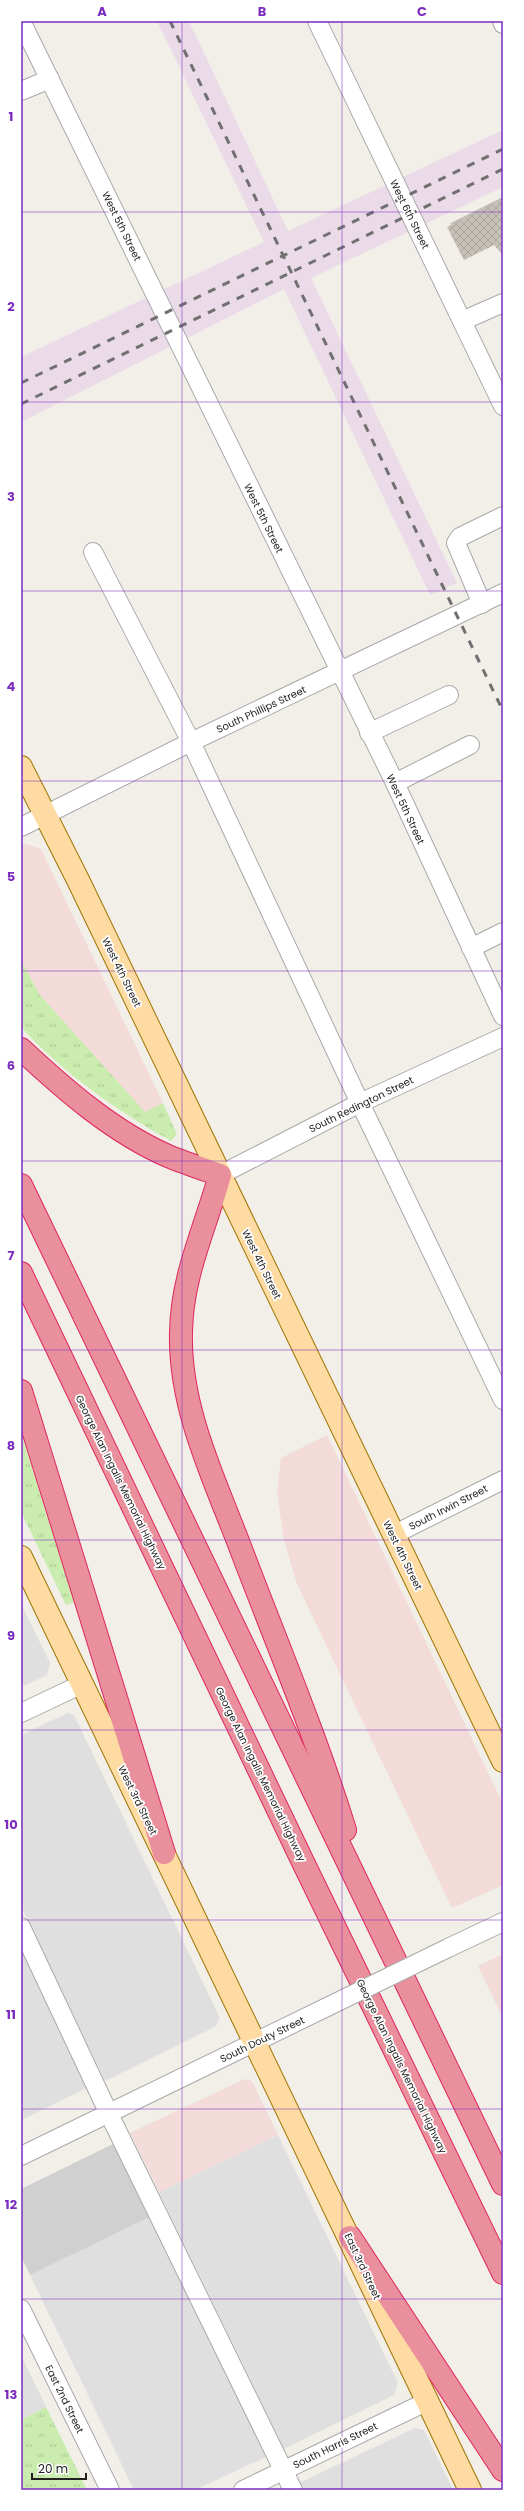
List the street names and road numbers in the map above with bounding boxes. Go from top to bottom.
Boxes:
street label: West 6th Street [386,177,433,252]
street label: West 5th Street [98,189,145,264]
street label: West 5th Street [240,481,287,556]
street label: South Phillips Street [214,682,309,737]
street label: West 5th Street [383,772,429,847]
street label: West 4th Street [98,935,145,1010]
street label: South Redington Street [307,1072,416,1136]
street label: West 4th Street [238,1227,285,1302]
street label: George Alan Ingalls Memorial Highway [72,1392,170,1572]
street label: South Irwin Street [406,1481,491,1534]
street label: West 4th Street [379,1518,426,1593]
street label: George Alan Ingalls Memorial Highway [212,1684,310,1864]
street label: West 3rd Street [114,1763,161,1838]
street label: George Alan Ingalls Memorial Highway [353,1976,451,2156]
street label: South Douty Street [217,2012,307,2066]
street label: East 3rd Street [341,2231,385,2302]
street label: East 2nd Street [42,2363,88,2436]
street label: South Harris Street [291,2418,380,2472]

